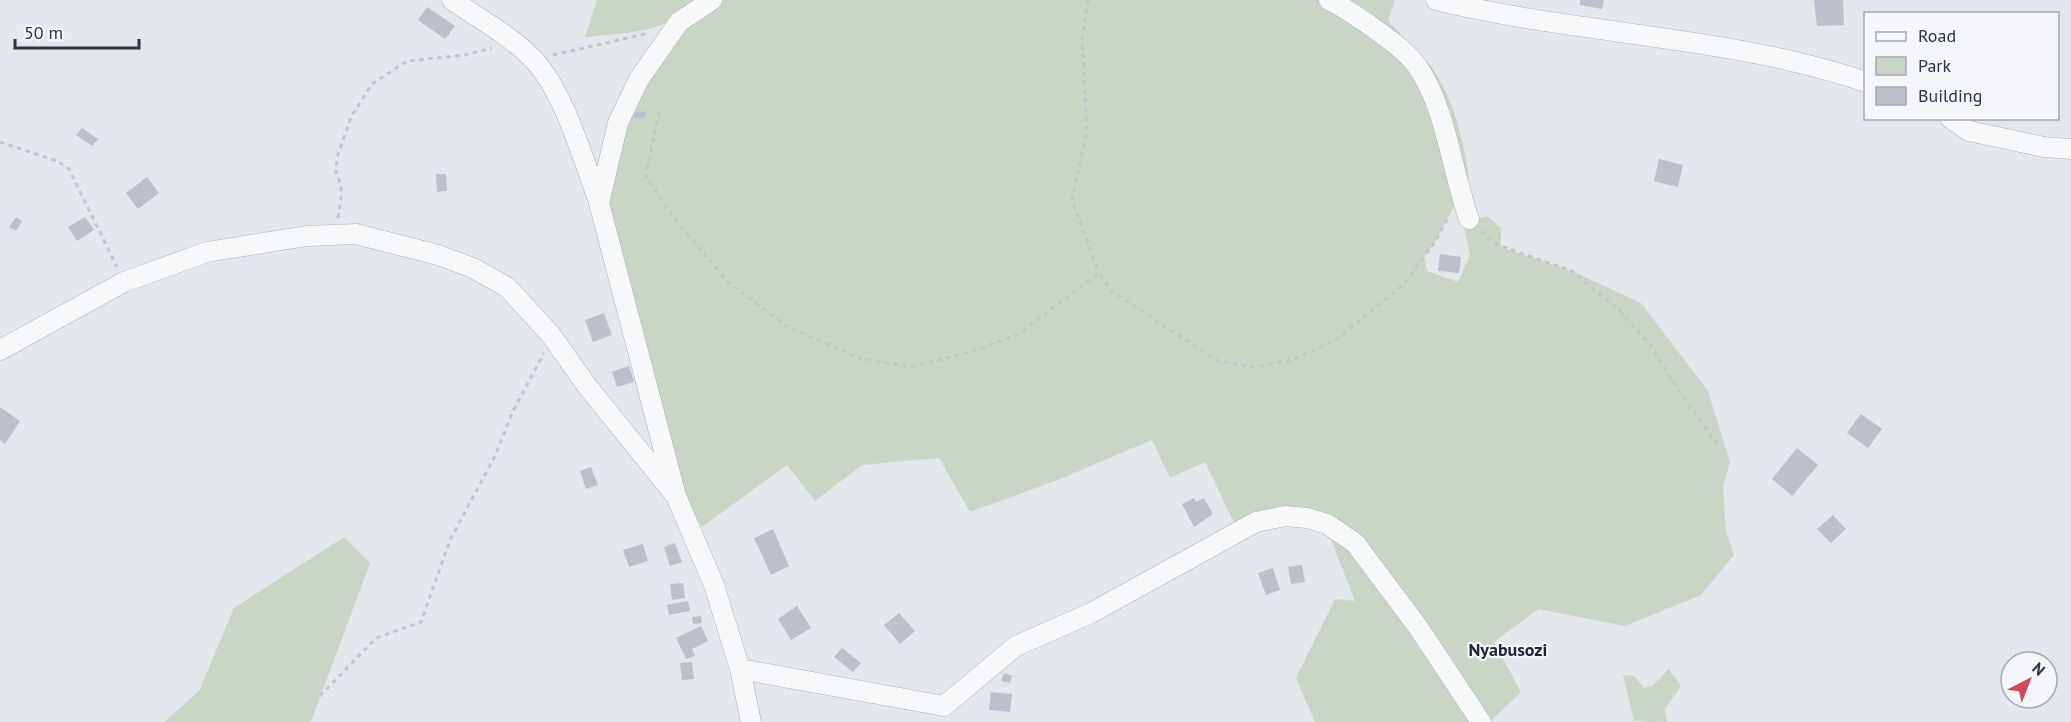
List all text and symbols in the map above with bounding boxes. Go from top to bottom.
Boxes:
scale bar [15,12,140,50]
legend [1864,12,2059,120]
text: 50 m [24,21,63,44]
text: Road [1918,24,1956,47]
text: Park [1918,54,1951,77]
text: Building [1918,84,1982,107]
district label: Nyabusozi [1469,638,1547,661]
north arrow [1999,650,2059,710]
text: N [2028,658,2050,680]

